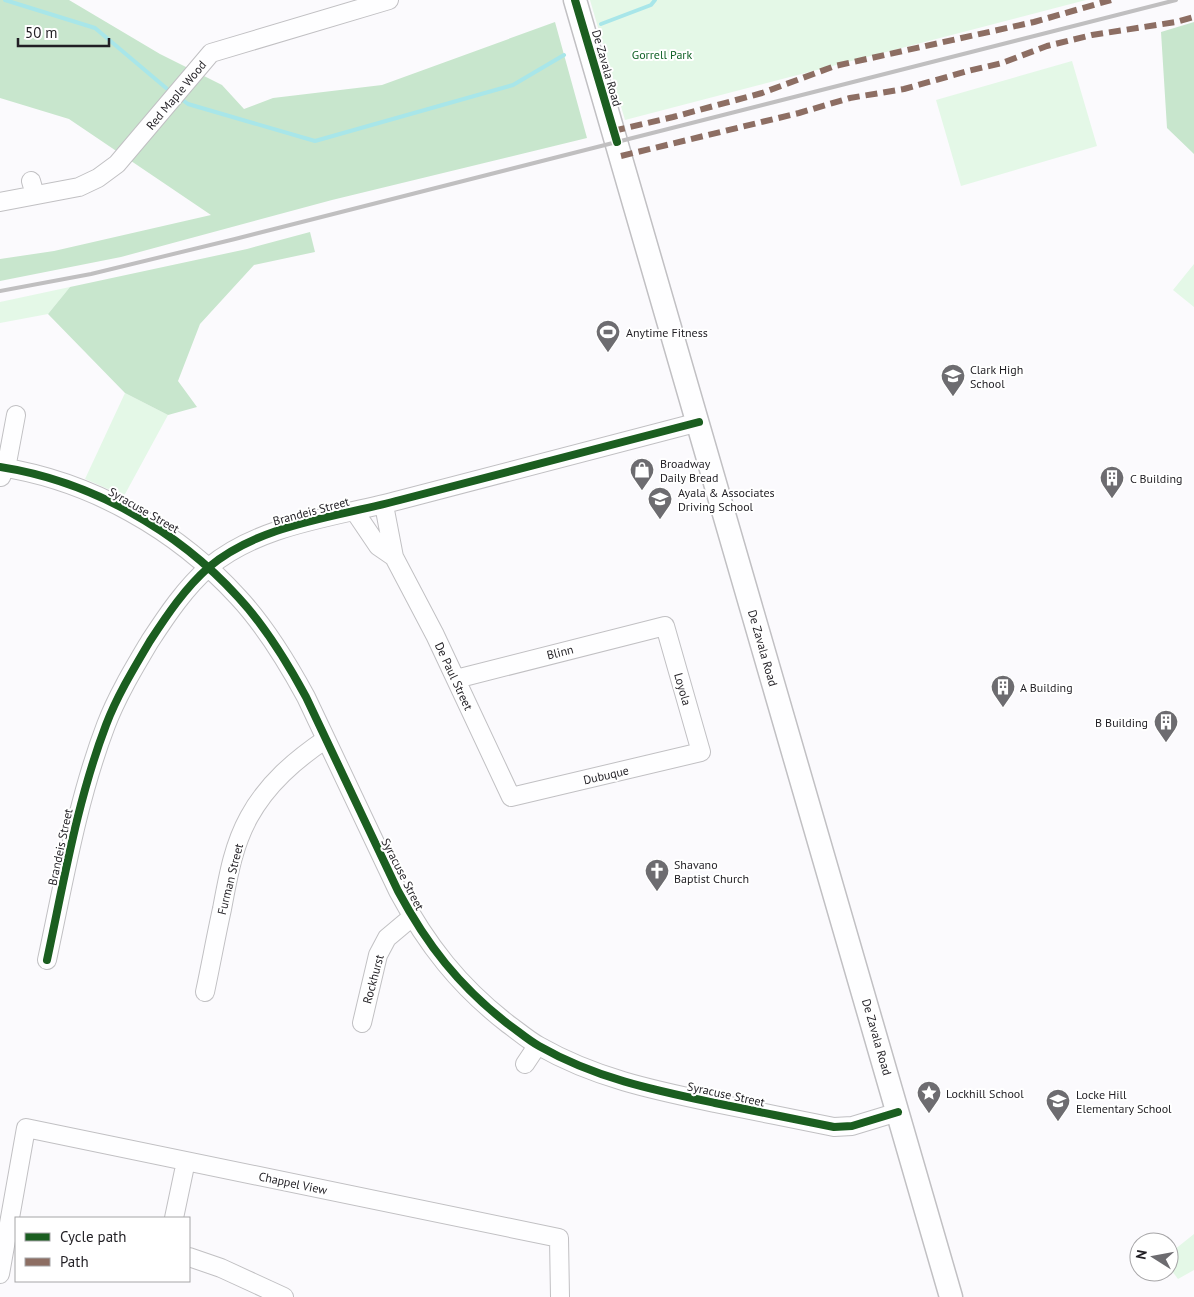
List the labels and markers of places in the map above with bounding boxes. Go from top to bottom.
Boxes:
sports icon: Anytime Fitness [595,319,621,353]
place label: Anytime Fitness [626,325,708,340]
place label: Clark High School [970,362,1023,391]
school or university icon: Clark High School [940,363,966,397]
place label: Broadway Daily Bread [660,456,718,485]
shop icon: Broadway Daily Bread [629,457,655,491]
building icon: C Building [1099,465,1125,499]
place label: C Building [1130,471,1182,486]
place label: Ayala & Associates Driving School [678,485,775,514]
school or university icon: Ayala & Associates Driving School [647,486,673,520]
building icon: A Building [990,674,1016,708]
place label: A Building [1020,680,1073,695]
building icon: B Building [1153,709,1179,743]
place label: B Building [1095,715,1148,730]
place label: Shavano Baptist Church [674,857,749,886]
church icon: Shavano Baptist Church [644,858,670,892]
place icon: Lockhill School [916,1080,942,1114]
place label: Lockhill School [946,1086,1024,1101]
place label: Locke Hill Elementary School [1076,1087,1172,1116]
school or university icon: Locke Hill Elementary School [1045,1088,1071,1122]

